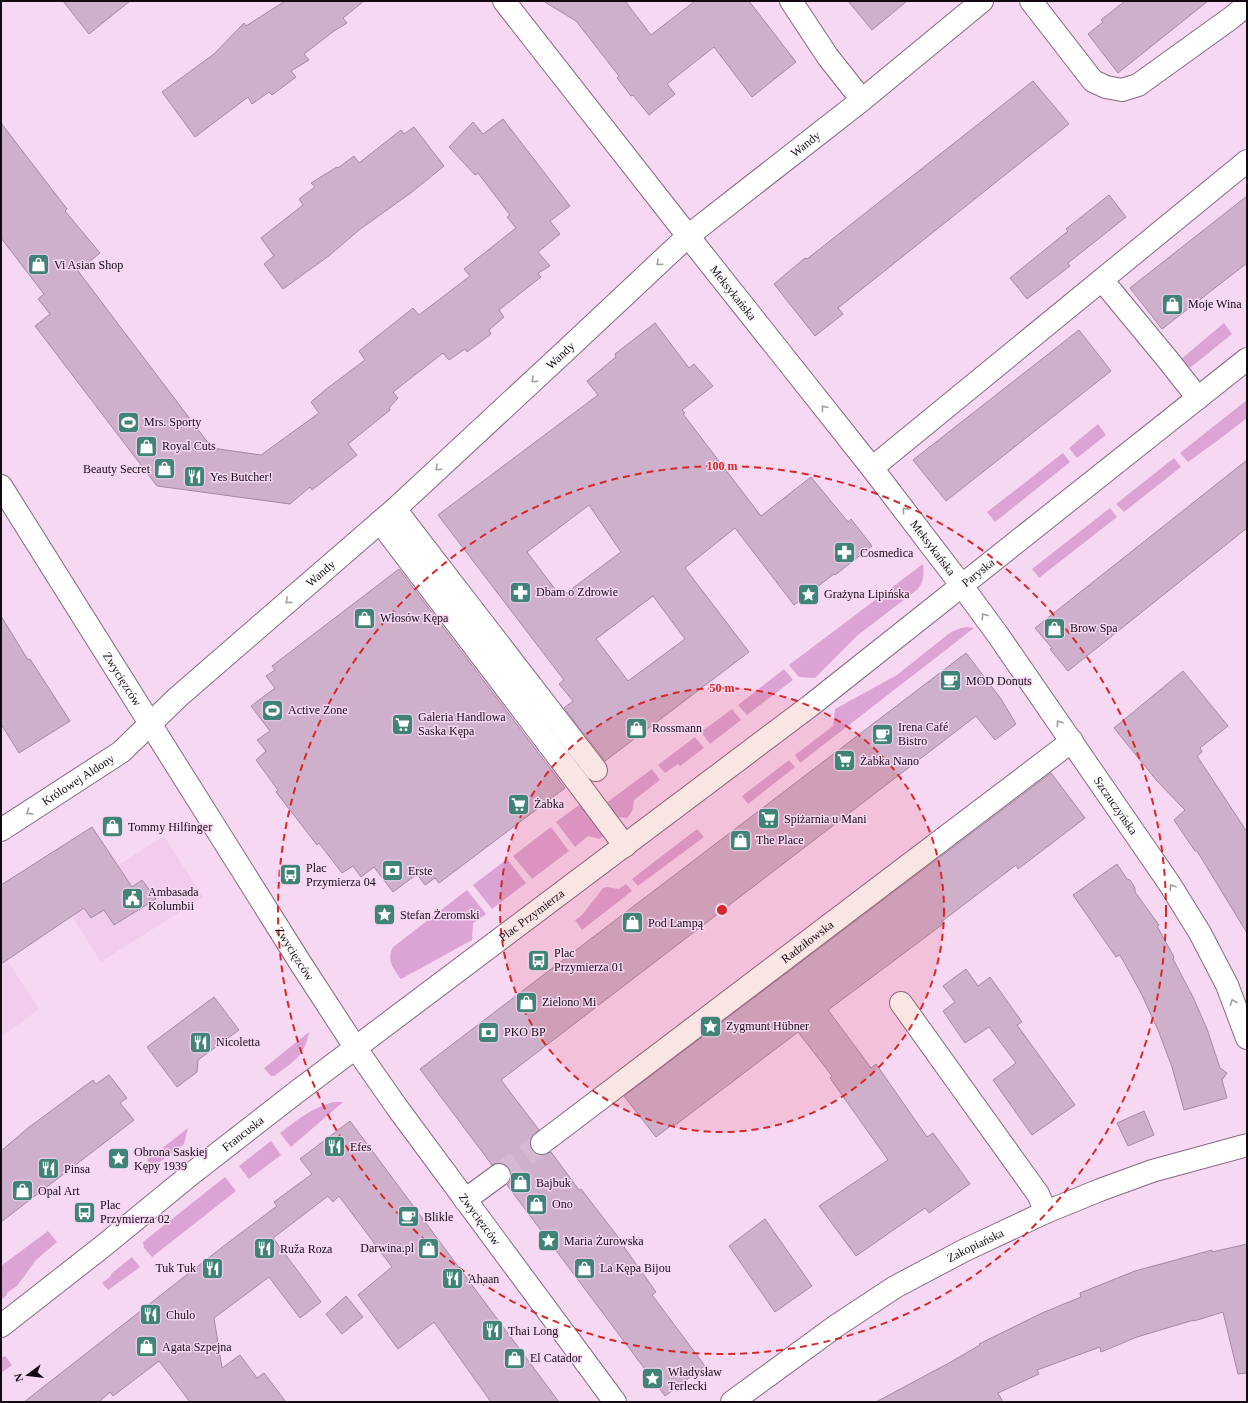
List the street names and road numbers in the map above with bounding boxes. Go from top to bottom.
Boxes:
street label: Wandy [788,128,823,160]
street label: Meksykańska [707,263,759,324]
street label: Wandy [543,339,577,372]
street label: Meksykańska [907,517,959,579]
street label: Paryska [959,555,998,590]
street label: Wandy [303,557,338,590]
street label: Zwycięzców [100,649,145,709]
street label: Królowej Aldony [39,751,117,809]
street label: Szczuczyńska [1091,774,1141,838]
street label: Plac Przymierza [496,886,568,945]
street label: Radziłowska [778,917,837,966]
street label: Zwycięzców [272,924,317,983]
street label: Francuska [219,1113,267,1154]
street label: Zwycięzców [456,1190,504,1248]
street label: Zakopiańska [945,1226,1007,1265]

